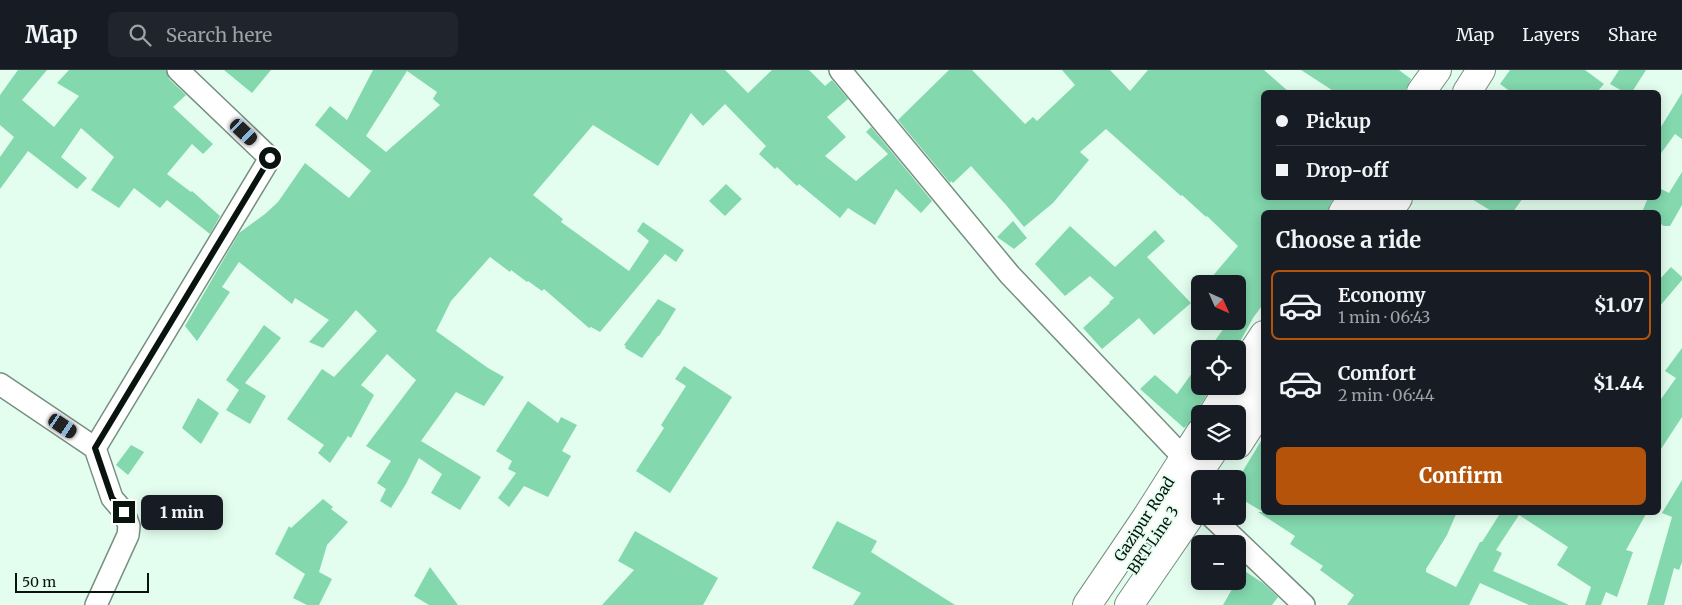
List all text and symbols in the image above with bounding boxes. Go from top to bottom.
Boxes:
search box [108,12,458,57]
text: Map [25,19,78,50]
icon: search [126,21,154,49]
text: Search here [166,23,272,47]
text: Map [1456,23,1494,46]
text: Layers [1522,23,1580,46]
text: Share [1608,23,1657,46]
text: Pickup [1306,109,1371,133]
car [227,116,260,148]
route start [259,147,281,169]
text: Drop-off [1306,158,1388,182]
text: Choose a ride [1276,226,1421,254]
north arrow [1191,275,1246,330]
map controls [1191,275,1246,590]
icon: car [1278,283,1323,328]
text: Economy [1338,283,1426,307]
text: $1.07 [1594,293,1644,317]
text: 1 min · 06:43 [1338,307,1430,327]
button: locate [1191,340,1246,395]
icon: car [1278,361,1323,406]
text: Comfort [1338,361,1416,385]
text: $1.44 [1593,371,1644,395]
text: 2 min · 06:44 [1338,385,1435,405]
button: layers [1191,405,1246,460]
car [46,411,79,441]
button: Confirm [1276,447,1646,505]
button: + [1191,470,1246,525]
street label: Gazipur Road [1110,473,1178,565]
callout: 1 min [142,494,224,530]
route end [113,501,135,523]
text: 1 min [160,502,204,522]
street label: BRT Line 3 [1123,502,1183,578]
button: − [1191,535,1246,590]
scale bar [15,570,149,593]
text: 50 m [22,573,56,591]

